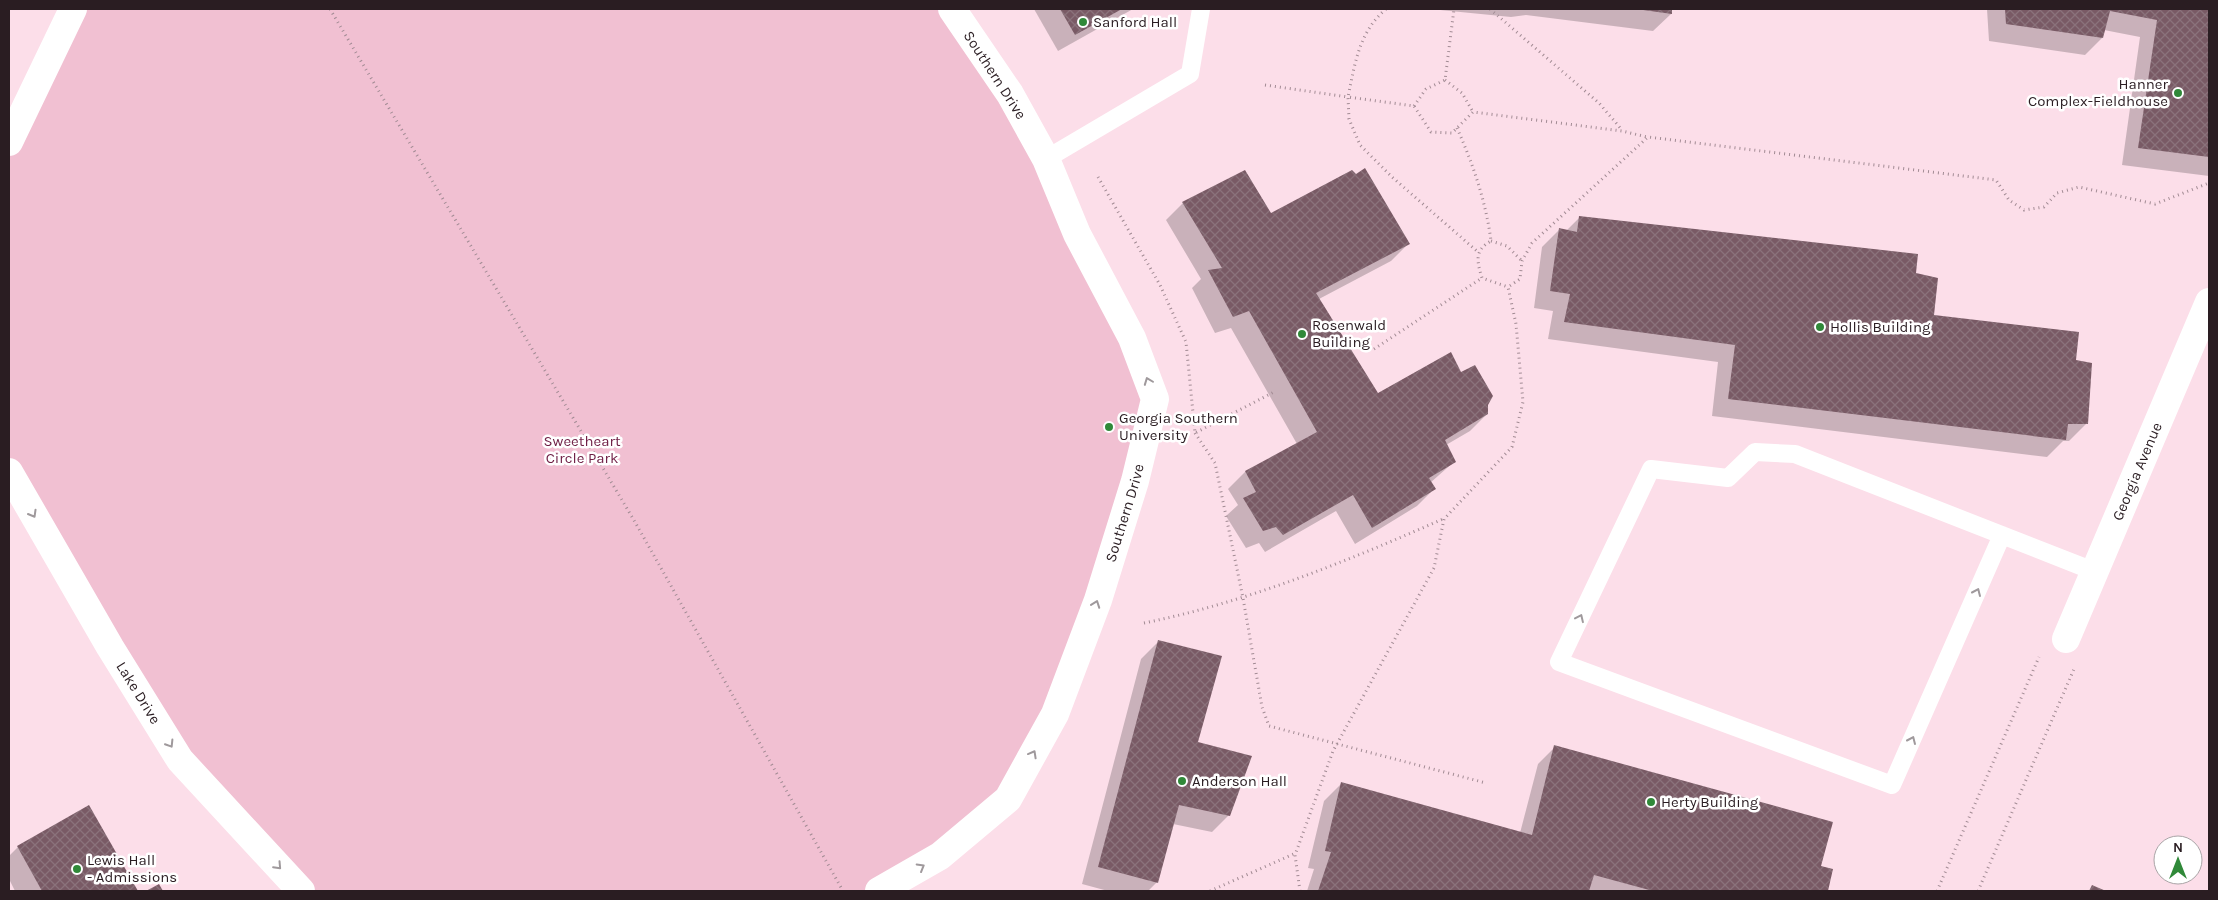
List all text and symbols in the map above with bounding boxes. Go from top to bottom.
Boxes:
place label: Sanford Hall [1093,13,1177,31]
marker: Sanford Hall [1077,16,1089,28]
street label: Southern Drive [960,27,1030,123]
place label: Hanner Complex-Fieldhouse [2028,75,2169,110]
marker: Hanner Complex-Fieldhouse [2172,87,2184,99]
place label: Rosenwald Building [1312,316,1386,351]
place label: Hollis Building [1830,318,1931,336]
marker: Hollis Building [1814,321,1826,333]
marker: Rosenwald Building [1296,328,1308,340]
one-way arrow [1144,378,1154,386]
place label: Georgia Southern University [1119,409,1238,444]
street label: Georgia Avenue [2108,420,2166,523]
marker: Georgia Southern University [1103,421,1115,433]
park label: Sweetheart Circle Park [543,432,621,467]
street label: Southern Drive [1101,462,1148,564]
one-way arrow [27,509,37,518]
one-way arrow [1971,588,1982,597]
one-way arrow [1090,601,1100,609]
one-way arrow [1574,615,1584,624]
street label: Lake Drive [112,658,165,727]
one-way arrow [1905,736,1916,745]
one-way arrow [164,739,174,748]
one-way arrow [1027,750,1037,759]
place label: Anderson Hall [1192,772,1287,790]
marker: Anderson Hall [1176,775,1188,787]
place label: Herty Building [1661,793,1759,811]
marker: Herty Building [1645,796,1657,808]
north arrow [2153,835,2203,885]
text: N [2173,839,2183,856]
place label: Lewis Hall - Admissions [87,851,177,886]
one-way arrow [272,860,281,869]
marker: Lewis Hall - Admissions [71,863,83,875]
one-way arrow [916,863,925,873]

